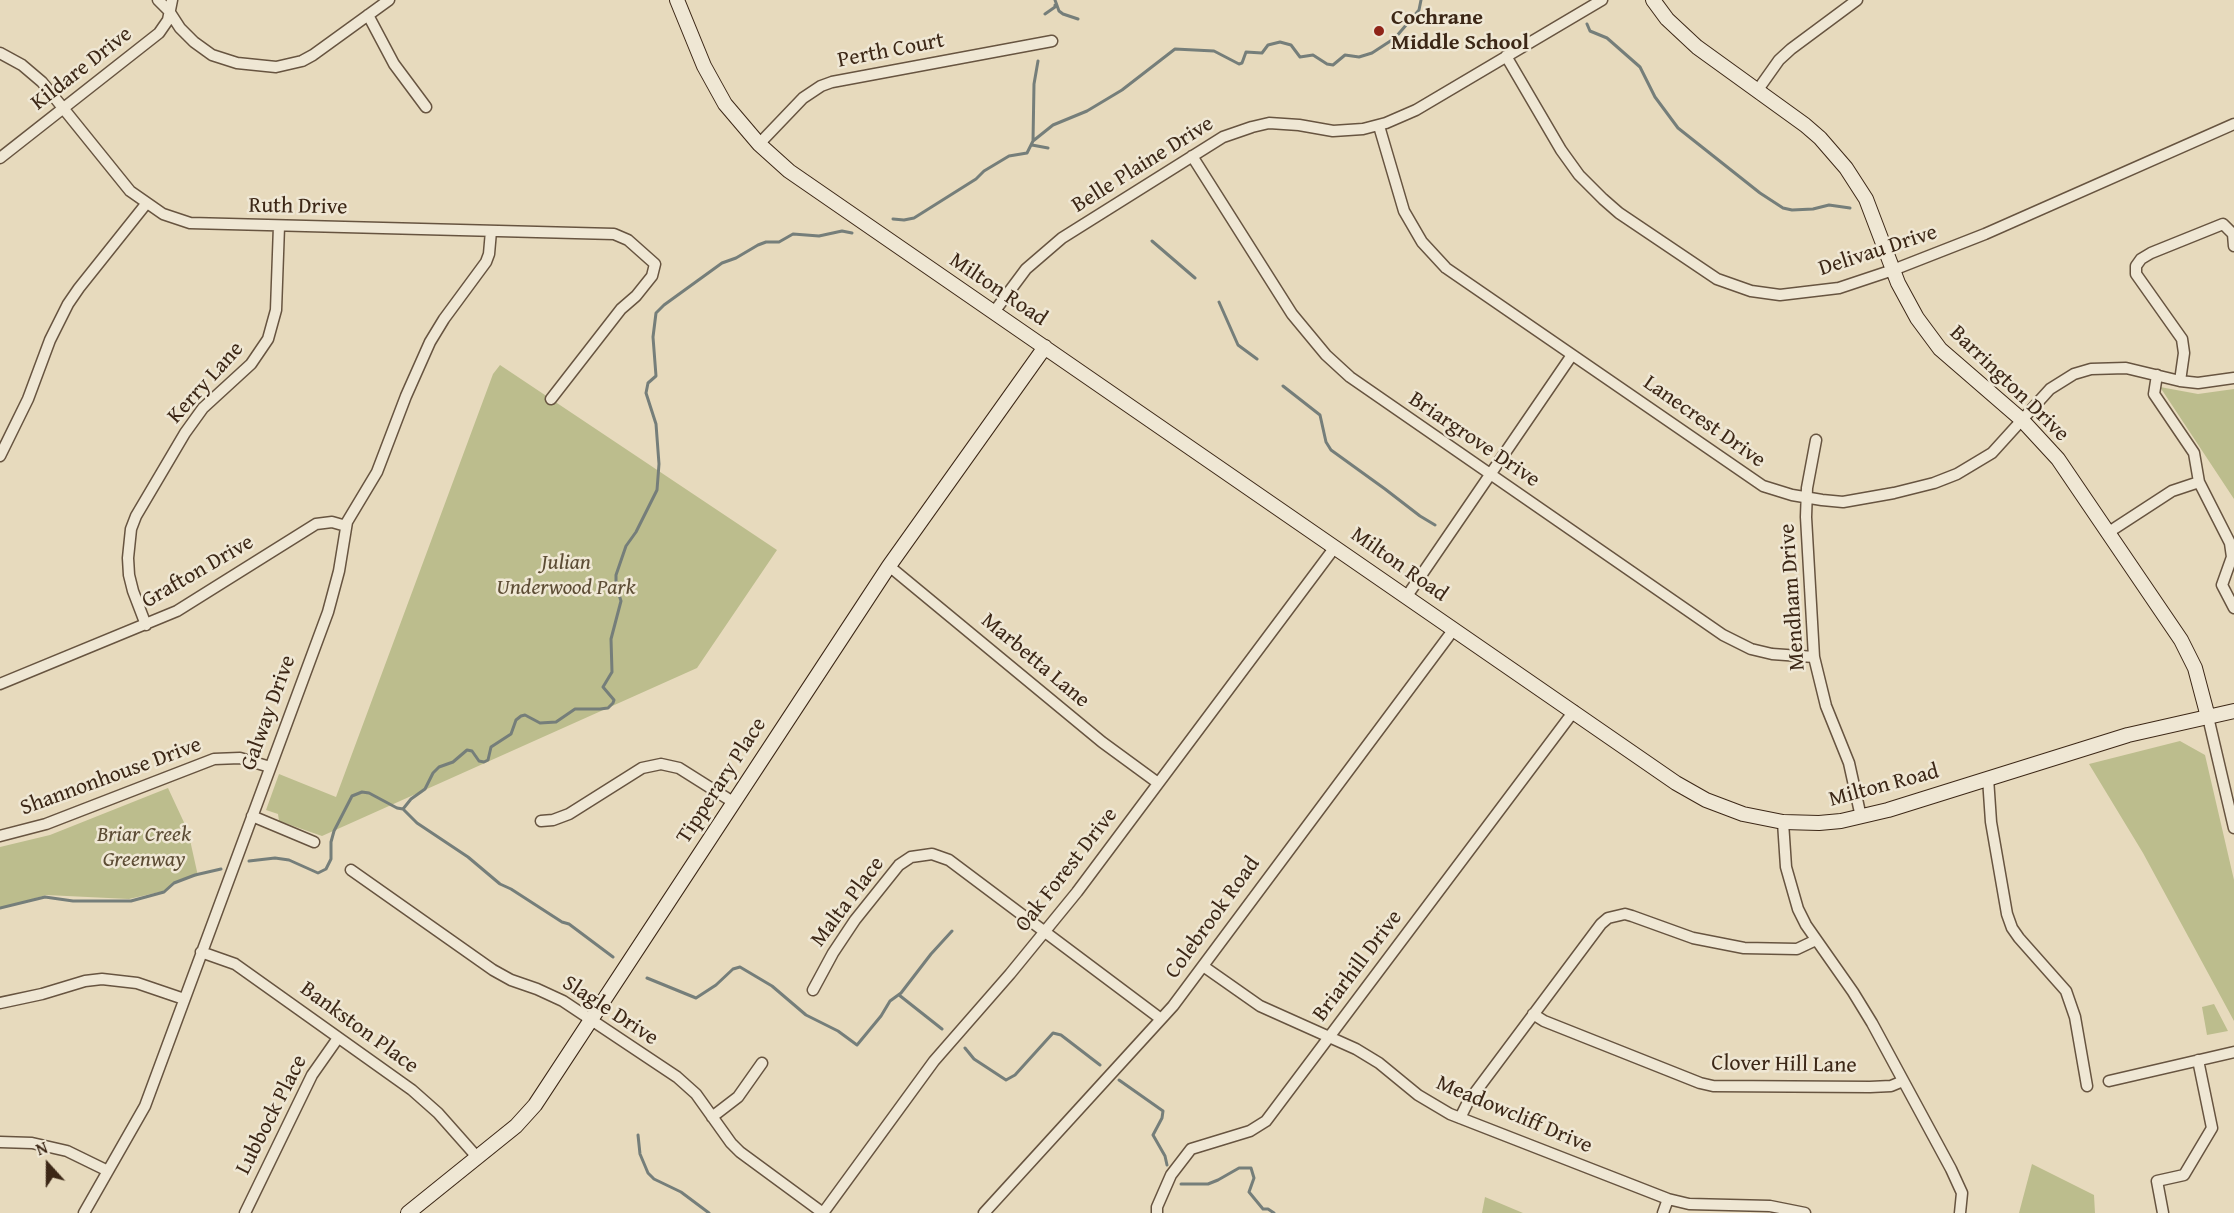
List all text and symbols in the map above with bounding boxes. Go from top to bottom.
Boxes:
place label: Cochrane Middle School [1391,5,1529,56]
street label: Kildare Drive [26,21,138,117]
marker: Cochrane Middle School [1372,24,1386,38]
street label: Perth Court [835,28,947,74]
street label: Belle Plaine Drive [1067,111,1219,219]
street label: Ruth Drive [248,193,348,221]
street label: Delivau Drive [1815,219,1941,283]
street label: Milton Road [944,248,1052,332]
street label: Barrington Drive [1944,320,2074,448]
street label: Kerry Lane [162,337,250,429]
street label: Lanecrest Drive [1638,370,1770,474]
street label: Briargrove Drive [1403,386,1545,494]
street label: Milton Road [1345,522,1453,608]
street label: Mendham Drive [1775,523,1811,671]
street label: Grafton Drive [137,529,259,615]
park label: Julian Underwood Park [496,550,636,602]
street label: Marbetta Lane [975,608,1095,714]
street label: Galway Drive [236,652,302,774]
street label: Tipperary Place [671,713,773,849]
street label: Shannonhouse Drive [17,732,205,822]
street label: Milton Road [1826,759,1942,813]
street label: Oak Forest Drive [1010,803,1124,937]
park label: Briar Creek Greenway [97,822,191,873]
street label: Malta Place [806,852,890,952]
street label: Colebrook Road [1160,852,1266,984]
street label: Briarhill Drive [1308,905,1408,1027]
street label: Slagle Drive [557,970,663,1052]
street label: Bankston Place [295,976,423,1080]
street label: Lubbock Place [231,1051,313,1179]
street label: Clover Hill Lane [1711,1051,1857,1079]
street label: Meadowcliff Drive [1432,1070,1596,1160]
north arrow [18,1135,78,1195]
text: N [32,1135,51,1161]

